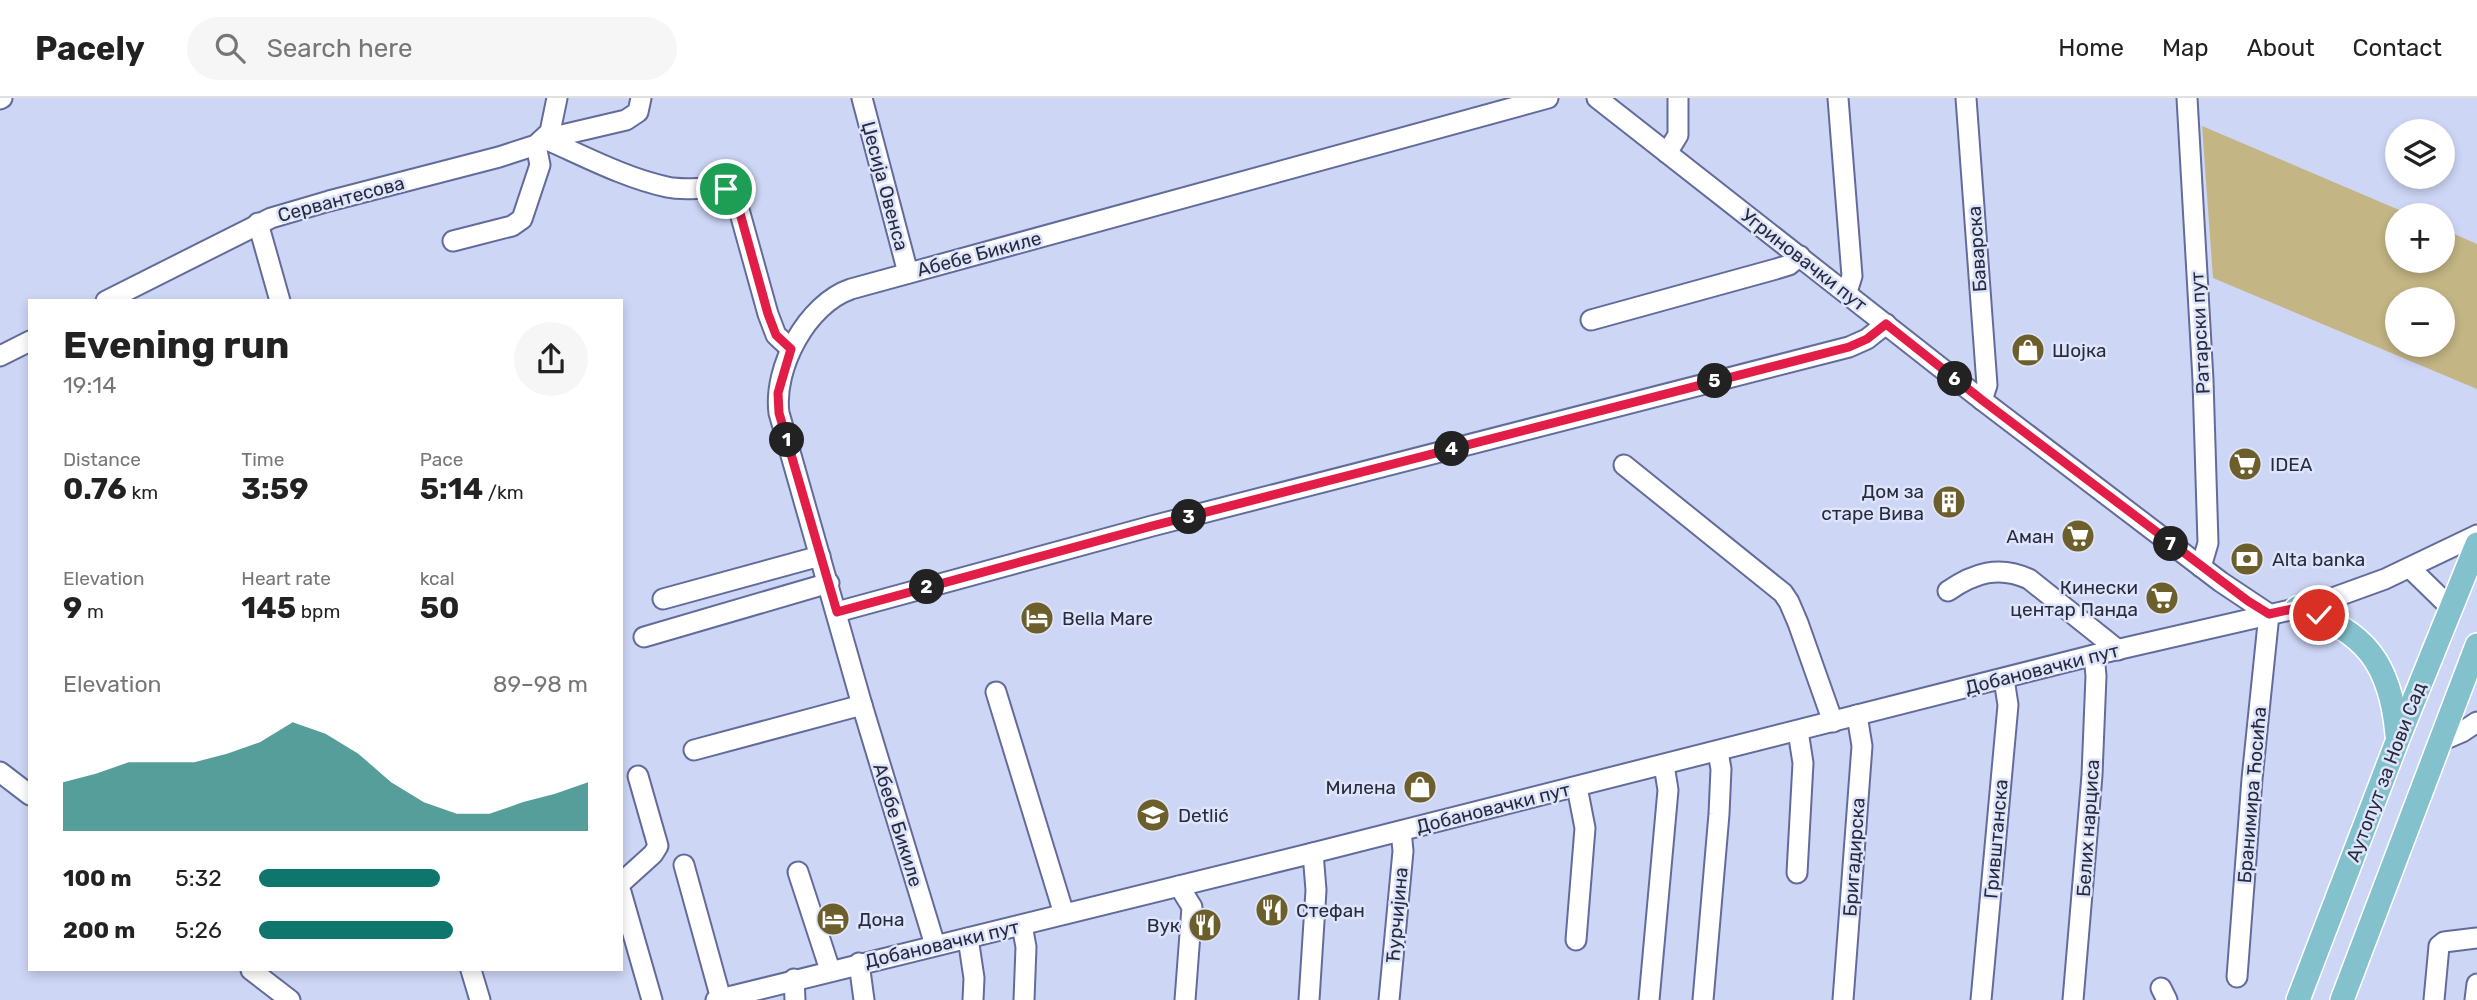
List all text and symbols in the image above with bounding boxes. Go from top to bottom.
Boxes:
search box [187,17,677,80]
text: Pacely [35,29,145,68]
icon: search [211,29,249,67]
text: Search here [267,33,412,64]
text: Home [2058,34,2124,62]
text: Map [2162,34,2209,62]
text: About [2247,34,2315,62]
text: Contact [2353,34,2442,62]
street label: Џесија Овенса [857,119,913,253]
map controls [2385,119,2455,357]
button: layers [2385,119,2455,189]
pin [696,159,756,219]
icon: arrive [707,170,745,208]
street label: Сервантесова [275,171,407,227]
button: + [2385,203,2455,273]
street label: Угриновачки пут [1736,204,1872,316]
street label: Баварска [1963,205,1991,293]
street label: Абебе Бикиле [914,226,1044,282]
street label: Ратарски пут [2185,271,2215,395]
button: − [2385,287,2455,357]
text: Evening run [63,322,289,368]
button: share [514,322,588,396]
shop icon: Шојка [2009,331,2047,369]
place label: Шојка [2052,339,2107,362]
pin: 6 [1938,362,1972,396]
pin: 5 [1698,364,1732,398]
text: 6 [1948,367,1961,390]
text: 5 [1708,369,1721,392]
text: 19:14 [63,371,117,399]
pin: 1 [770,422,804,458]
text: 1 [782,428,791,451]
pin: 4 [1434,432,1470,466]
text: 4 [1445,437,1458,460]
supermarket icon: IDEA [2226,445,2264,483]
text: Distance [63,448,141,471]
text: Time [241,448,284,471]
text: Pace [420,448,463,471]
place label: IDEA [2270,453,2313,476]
text: 0.76 [63,471,127,507]
text: 3:59 [241,471,308,507]
text: 5:14 [420,471,483,507]
place label: Дом за старе Вива [1821,480,1924,525]
text: km [127,481,158,504]
text: /km [483,481,524,504]
building icon: Дом за старе Вива [1930,483,1968,521]
pin: 3 [1172,500,1206,534]
text: 3 [1182,505,1195,528]
supermarket icon: Аман [2059,517,2097,555]
place label: Аман [2006,525,2054,548]
pin: 7 [2154,526,2188,562]
text: 7 [2165,532,2176,555]
bank icon: Alta banka [2228,540,2266,578]
place label: Alta banka [2272,548,2365,571]
text: Elevation [63,567,144,590]
text: Heart rate [241,567,331,590]
text: kcal [420,567,455,590]
pin: 2 [909,570,944,604]
text: 2 [920,575,933,598]
place label: Кинески центар Панда [2010,576,2138,621]
supermarket icon: Кинески центар Панда [2143,579,2181,617]
pin [2289,585,2349,645]
text: 9 [63,590,82,626]
text: 145 [241,590,296,626]
text: 50 [420,590,459,626]
icon: check [2300,596,2338,634]
hotel icon: Bella Mare [1018,599,1056,637]
text: m [82,600,104,623]
text: bpm [296,600,340,623]
place label: Bella Mare [1062,607,1153,630]
street label: Добановачки пут [1963,639,2122,699]
text: Elevation [63,670,162,698]
text: 89–98 m [493,670,588,698]
street label: Аутопут за Нови Сад [2341,679,2431,865]
street label: Бранимира Ћосића [2233,706,2271,884]
street label: Белих нарциса [2072,758,2104,898]
street label: Абебе Бикиле [868,760,928,890]
shop icon: Милена [1401,768,1439,806]
place label: Милена [1326,776,1396,799]
street label: Добановачки пут [1414,778,1573,838]
street label: Гривштанска [1979,778,2013,900]
school or university icon: Detlić [1134,796,1172,834]
street label: Бригадирска [1838,797,1870,917]
place label: Detlić [1178,804,1229,827]
text: 100 m [63,864,132,892]
text: 5:32 [175,864,222,892]
street label: Ћурчијина [1381,866,1413,964]
restaurant icon: Стефан [1253,891,1291,929]
place label: Стефан [1296,899,1365,922]
hotel icon: Дона [814,900,852,938]
restaurant icon: Вук [1186,906,1224,944]
place label: Дона [858,908,904,931]
place label: Вук [1147,914,1180,937]
street label: Добановачки пут [863,915,1022,973]
text: 200 m [63,916,135,944]
text: 5:26 [175,916,222,944]

